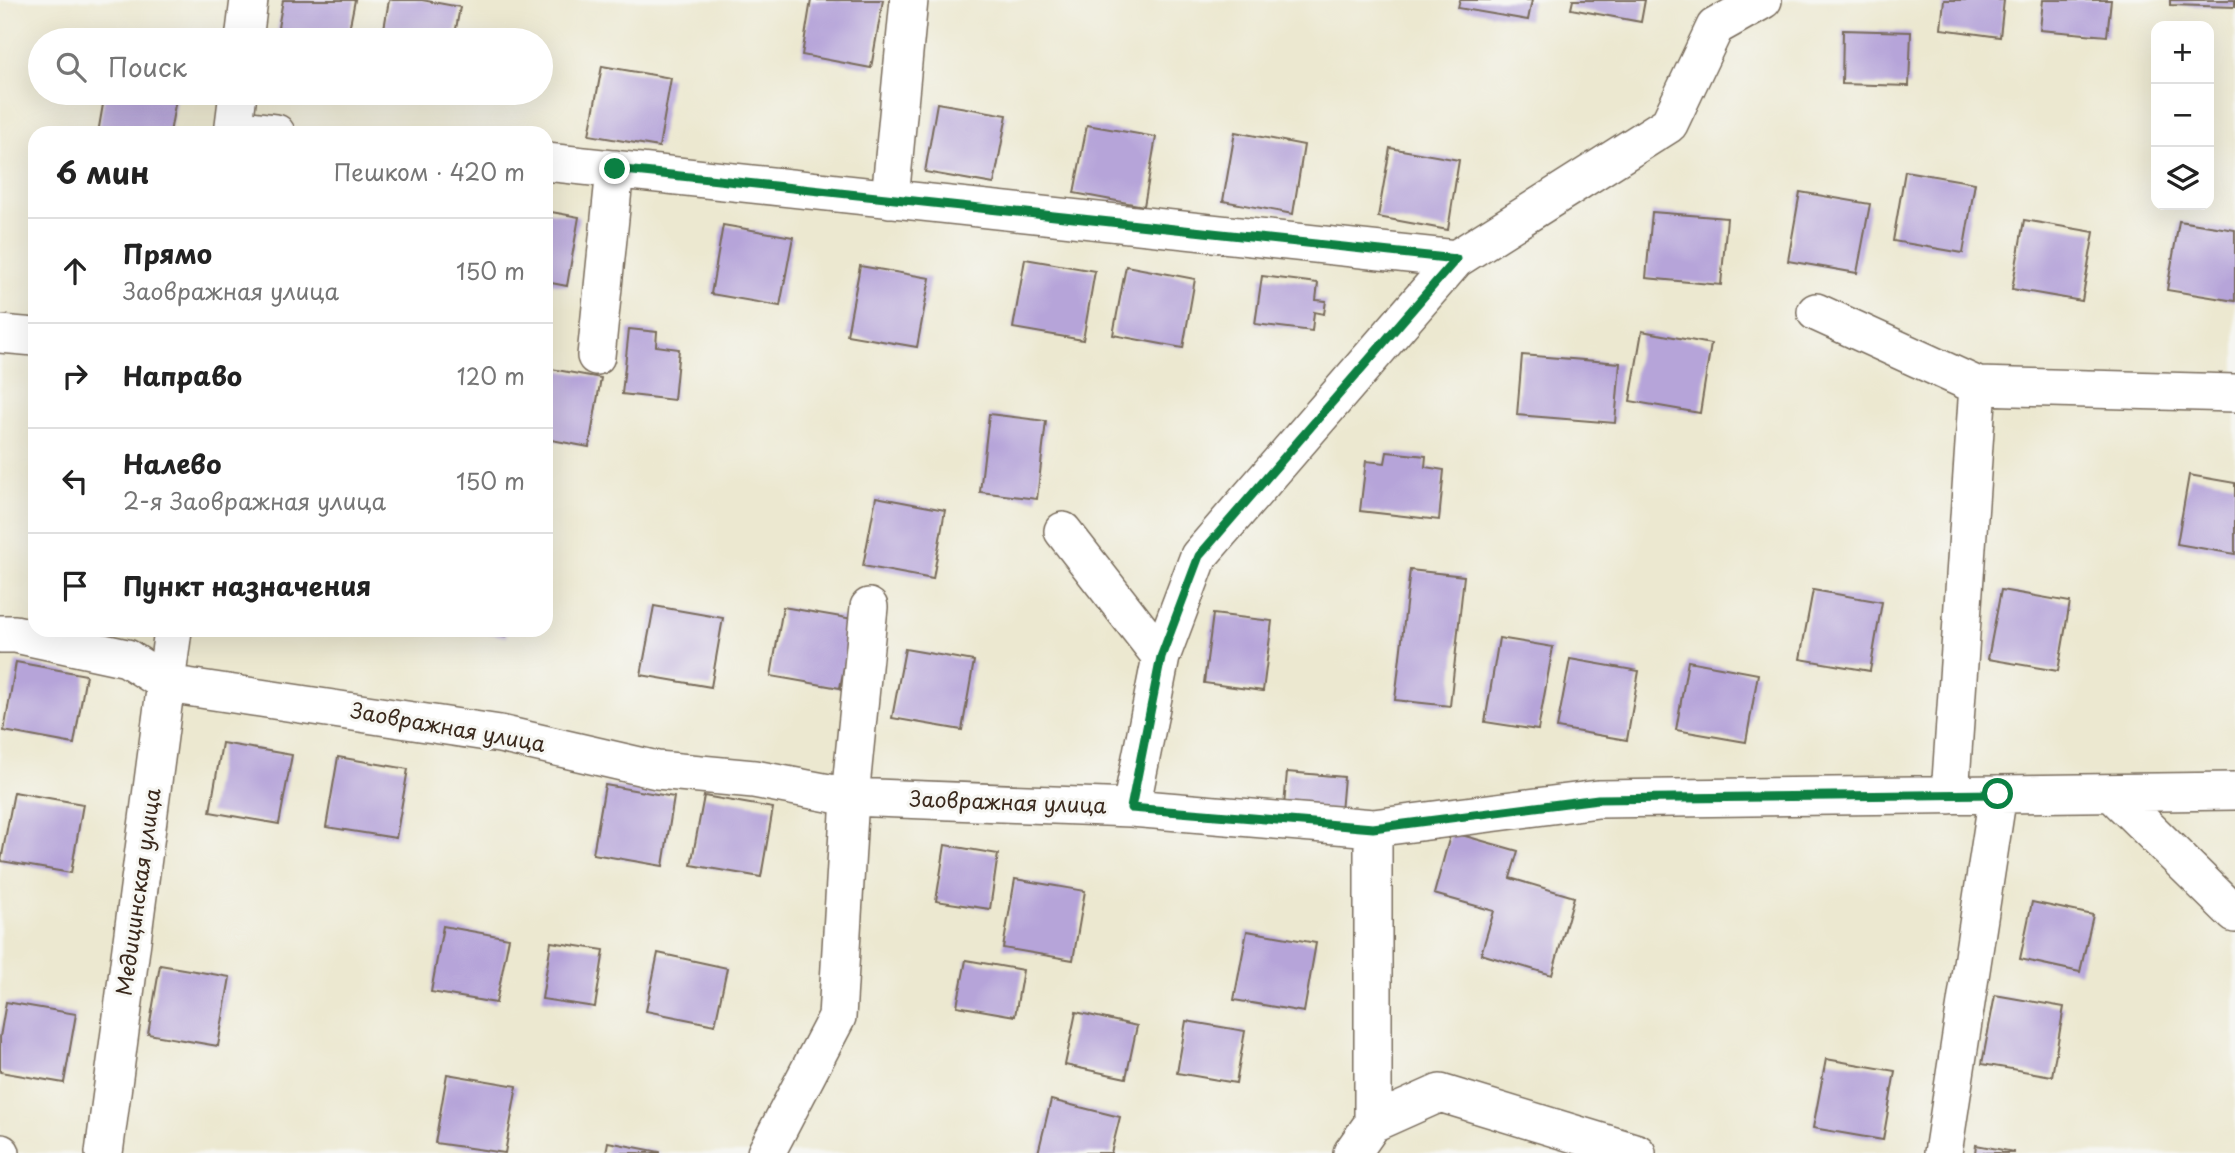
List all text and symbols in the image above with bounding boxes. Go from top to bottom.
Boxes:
map controls [2151,21,2214,210]
button: + [2151,21,2214,84]
search box [28,28,553,105]
text: Поиск [108,47,187,86]
icon: search [52,48,90,86]
button: − [2151,84,2214,147]
button: layers [2151,147,2214,210]
text: 6 мин [56,149,150,194]
route end [599,153,630,184]
text: Пешком · 420 m [334,154,525,189]
text: Прямо [123,234,212,273]
icon: ahead [56,252,94,290]
text: 150 m [456,253,525,288]
text: Заовражная улица [123,273,339,308]
text: Направо [123,356,242,395]
icon: right [56,357,94,395]
text: 120 m [457,358,525,393]
text: Налево [123,444,221,483]
icon: left [56,462,94,500]
text: 150 m [456,463,525,498]
text: 2-я Заовражная улица [123,483,386,518]
text: Пункт назначения [123,566,371,605]
icon: arrive [56,567,94,605]
street label: Заовражная улица [348,693,549,759]
route start [1982,778,2013,809]
street label: Заовражная улица [909,782,1108,820]
street label: Медицинская улица [107,785,168,998]

